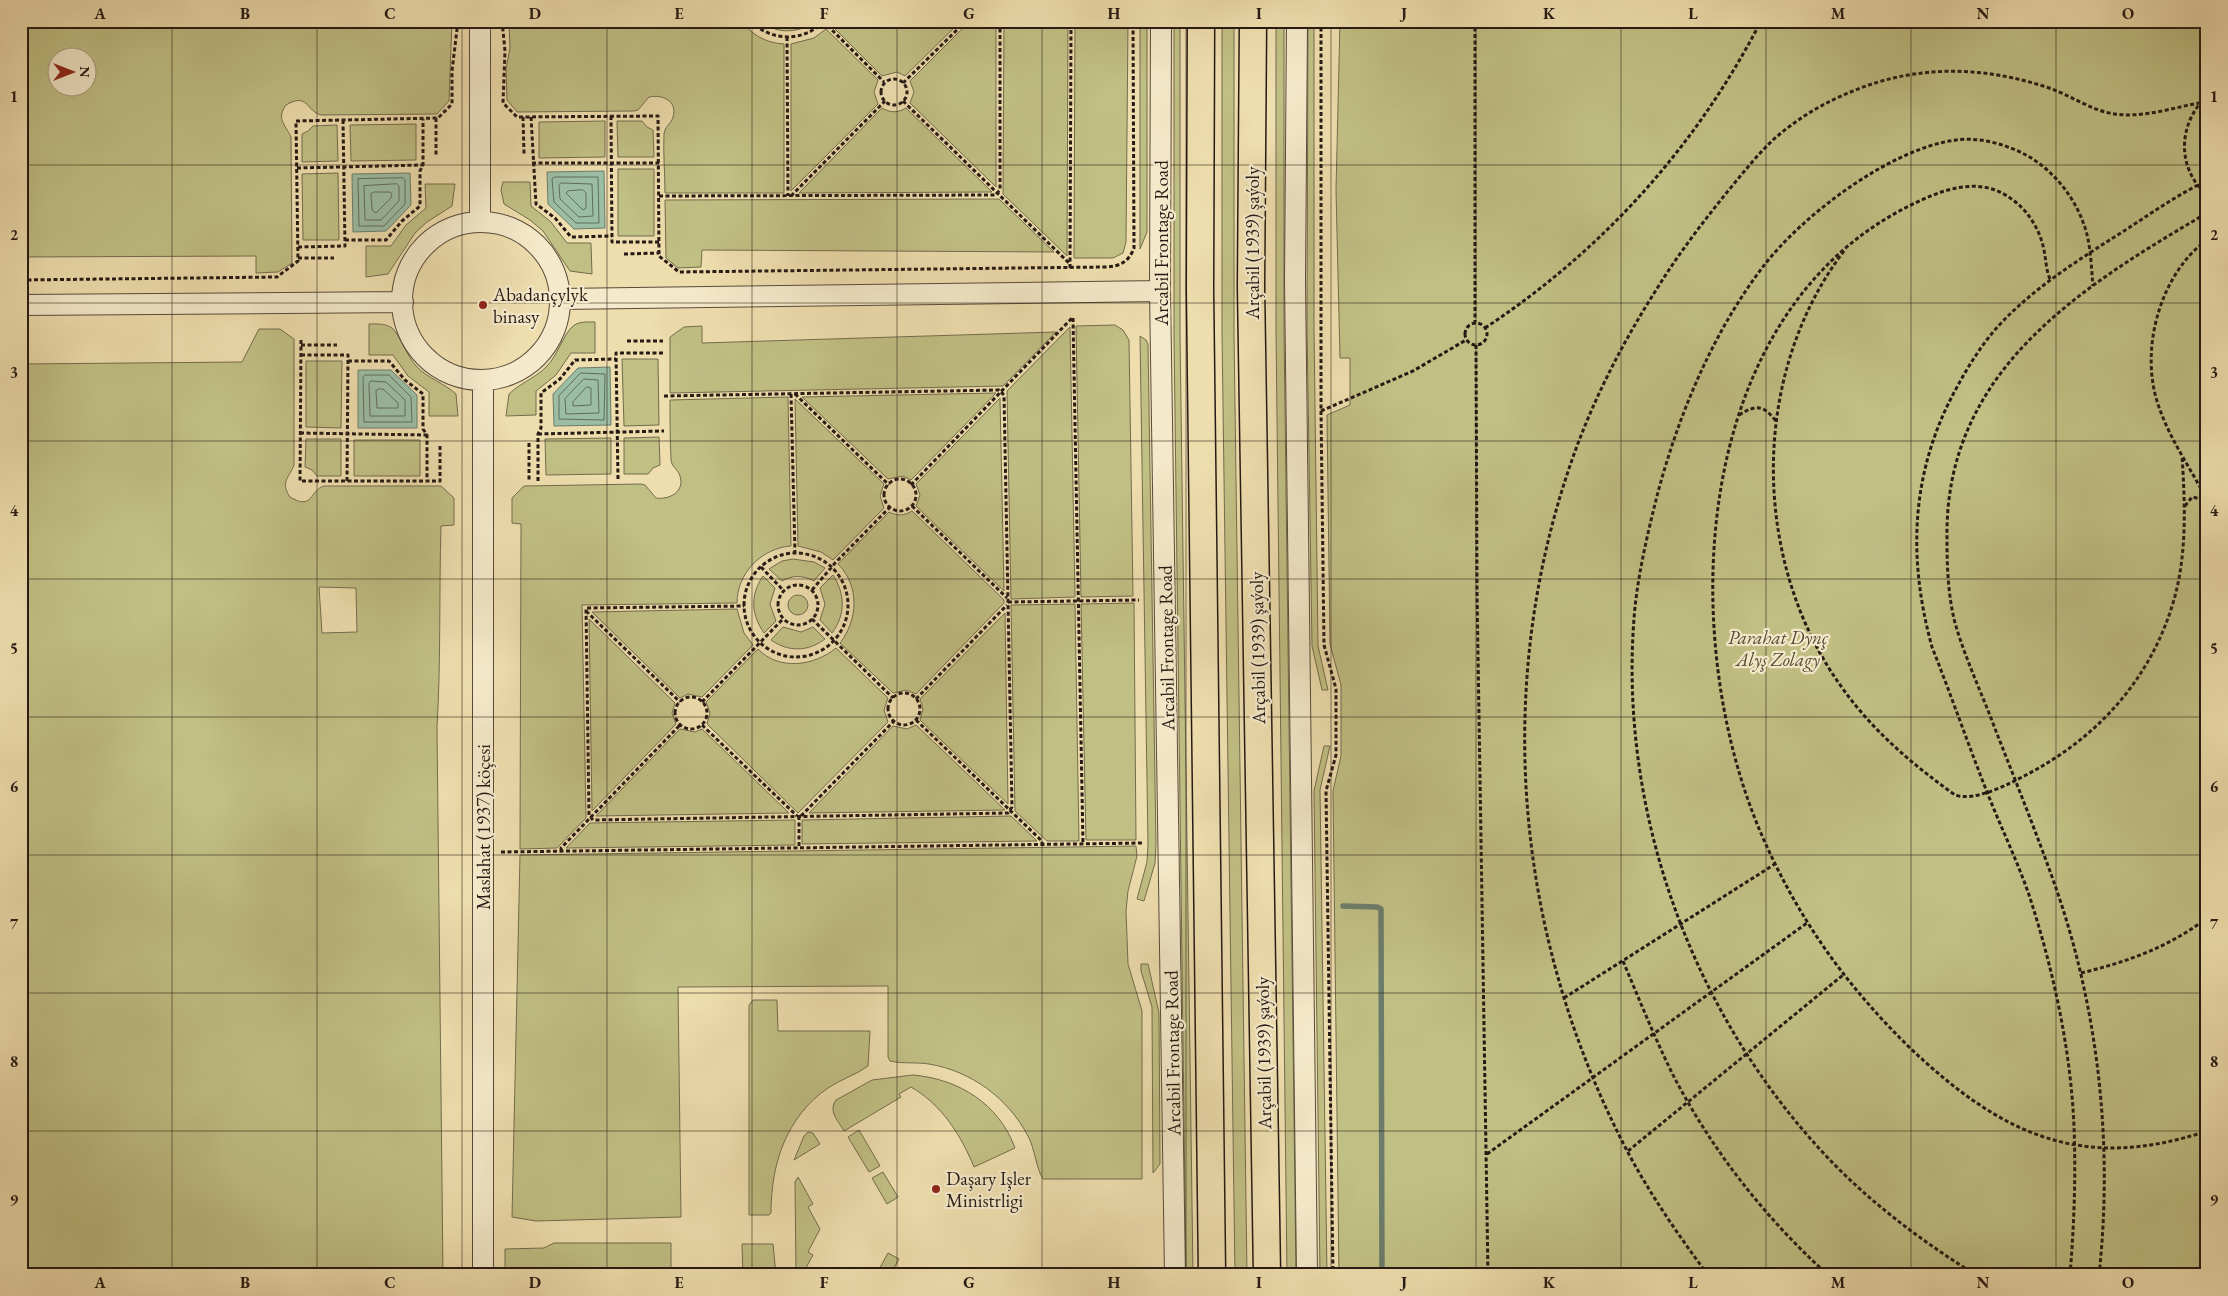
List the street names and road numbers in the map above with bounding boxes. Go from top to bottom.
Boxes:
street label: Arcabil Frontage Road [1149,160,1174,327]
street label: Arçabil (1939) şaýoly [1240,166,1265,320]
street label: Arcabil Frontage Road [1153,565,1180,732]
street label: Arçabil (1939) şaýoly [1244,571,1271,726]
street label: Maslahat (1937) köçesi [471,744,496,910]
street label: Arcabil Frontage Road [1159,970,1186,1137]
street label: Arçabil (1939) şaýoly [1250,976,1277,1131]

